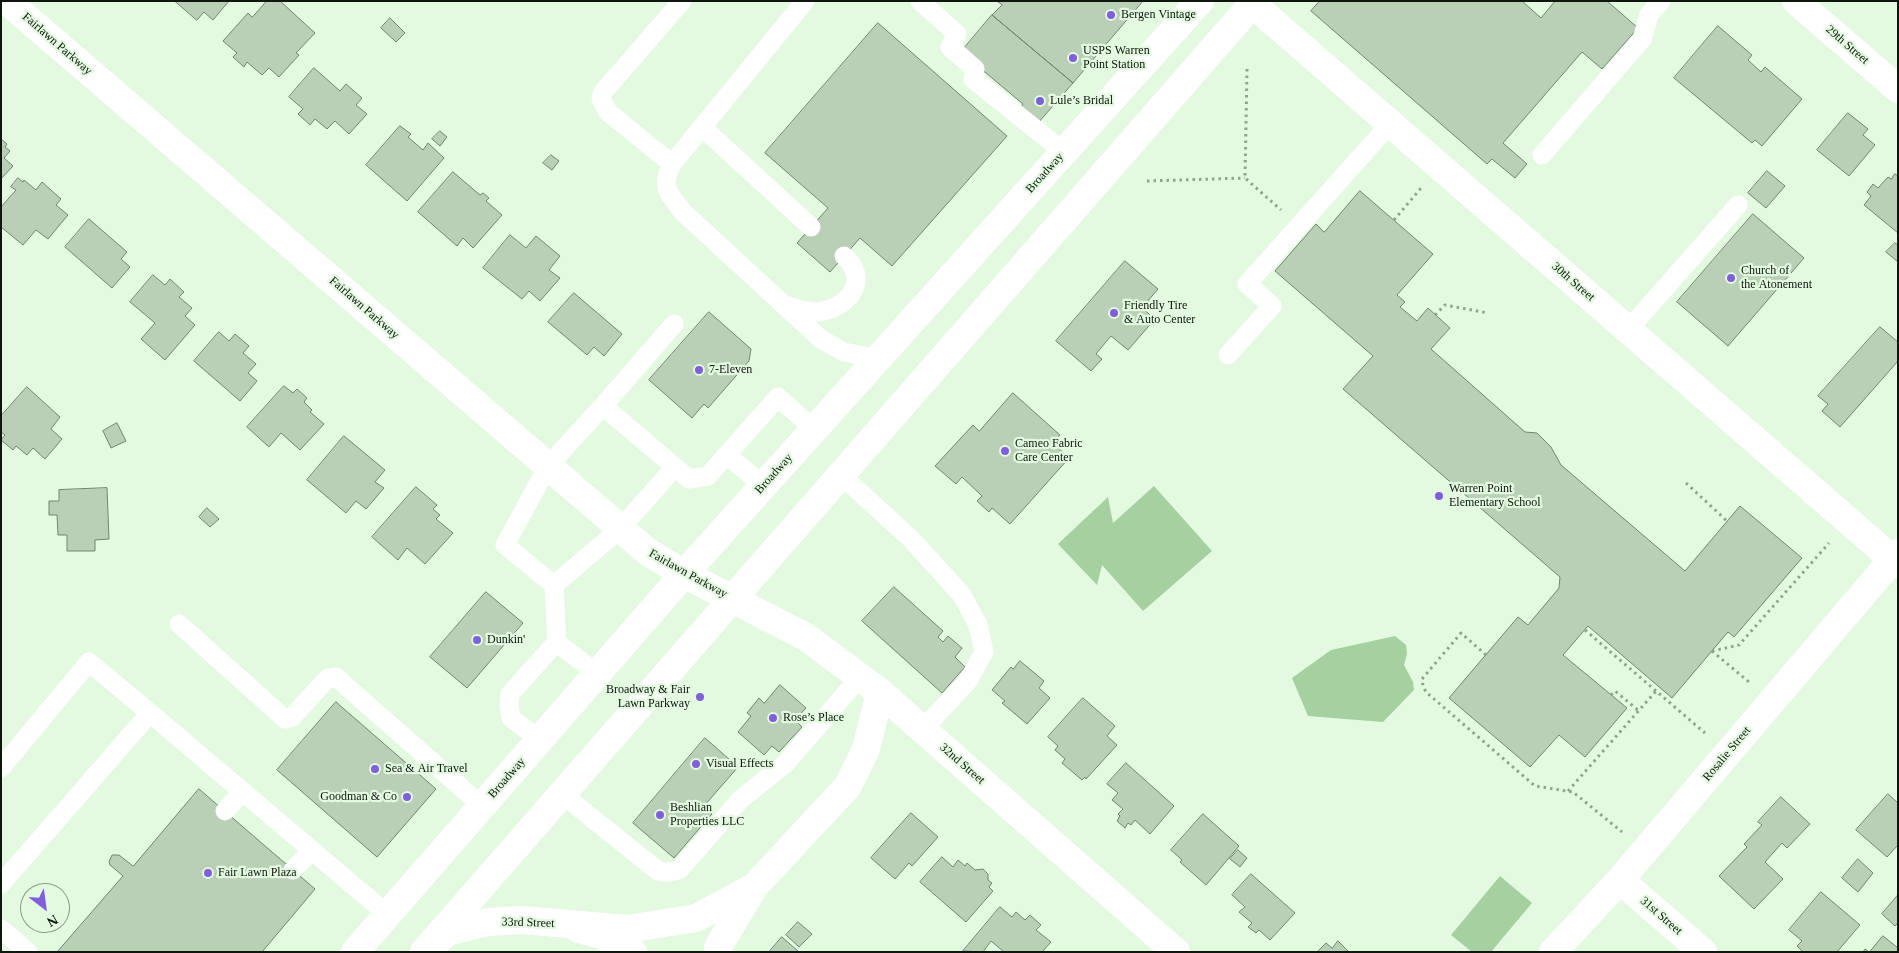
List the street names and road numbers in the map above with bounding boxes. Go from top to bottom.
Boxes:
street label: Fairlawn Parkway [19,10,95,78]
street label: 29th Street [1823,22,1871,68]
street label: Broadway [1023,150,1067,196]
street label: 30th Street [1549,259,1597,305]
street label: Fairlawn Parkway [326,274,402,342]
street label: Broadway [752,451,796,497]
street label: Fairlawn Parkway [646,546,730,602]
street label: Rosalie Street [1700,724,1754,784]
street label: 32nd Street [937,741,987,787]
street label: Broadway [485,755,529,801]
street label: 31st Street [1637,894,1685,938]
street label: 33rd Street [501,915,555,931]

